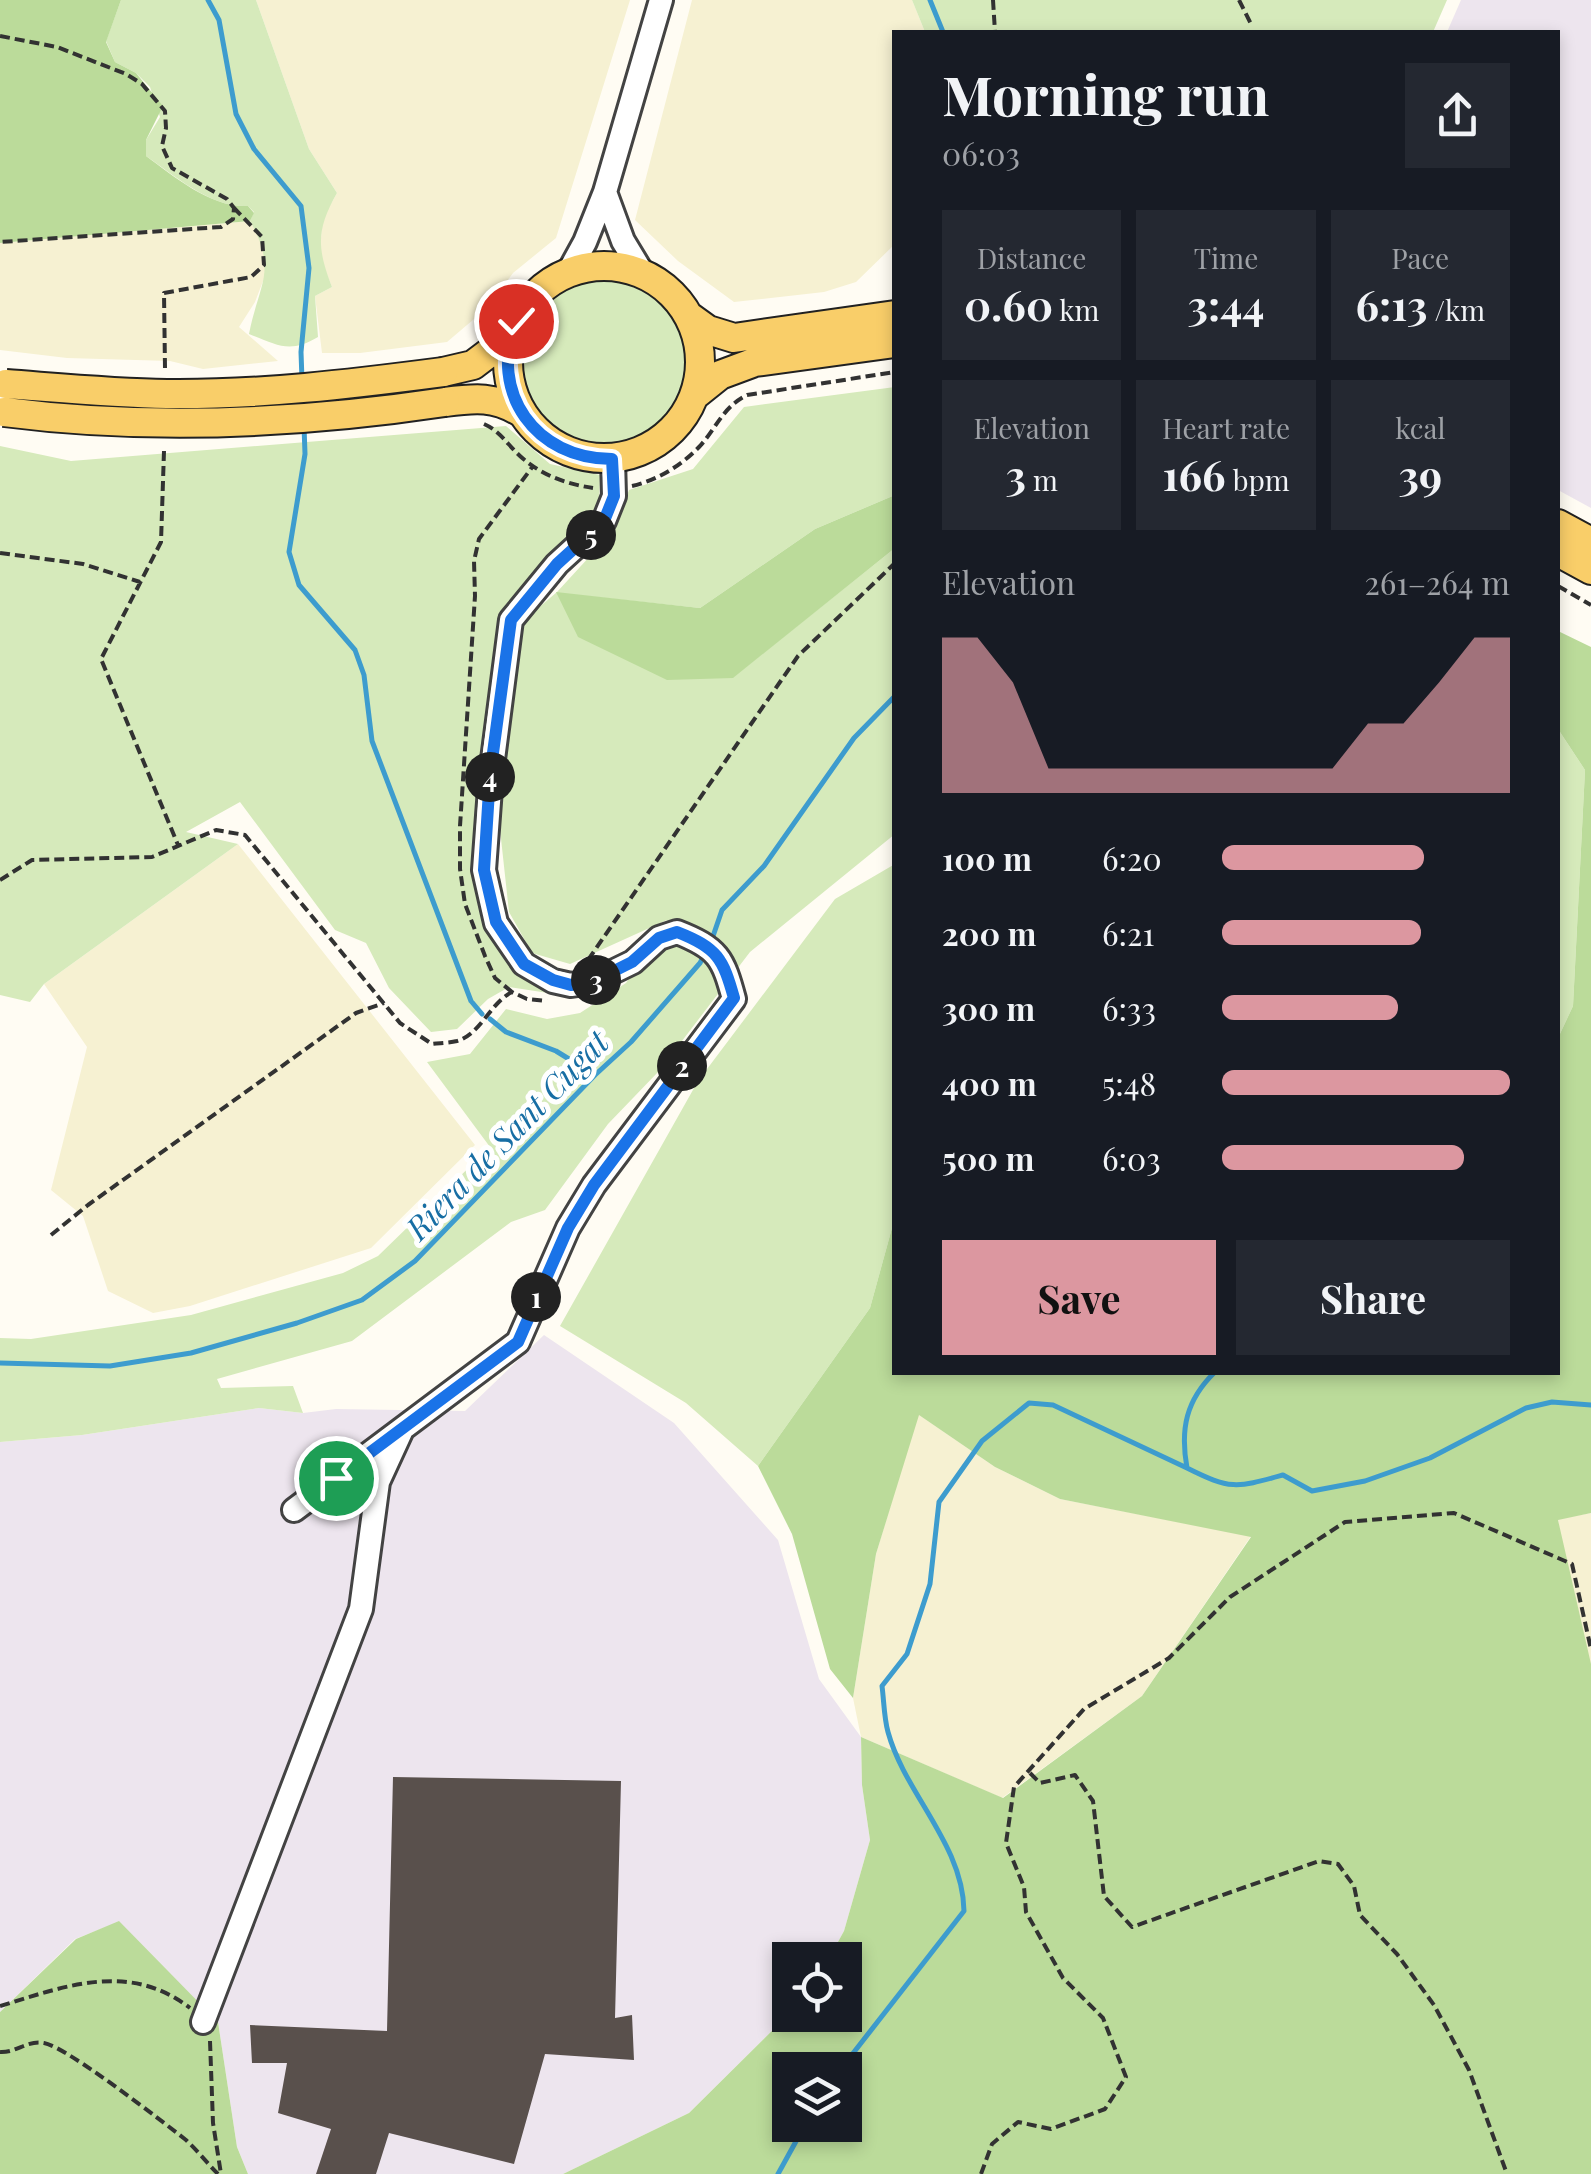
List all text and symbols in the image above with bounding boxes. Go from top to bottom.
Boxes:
text: Morning run [942,56,1269,130]
button: share [1405,63,1510,168]
text: 06:03 [942,131,1020,174]
text: Distance [977,239,1086,276]
text: Time [1194,239,1258,276]
text: Pace [1391,239,1449,276]
text: 0.60 [964,276,1053,332]
text: 3:44 [1187,276,1265,332]
text: 6:13 [1355,276,1428,332]
pin [474,279,559,364]
text: km [1053,291,1099,328]
text: /km [1428,291,1485,328]
icon: check [489,294,544,349]
text: Elevation [973,409,1090,446]
text: Heart rate [1162,409,1290,446]
text: kcal [1395,409,1445,446]
text: 3 [1005,446,1026,502]
text: 166 [1162,446,1226,502]
text: 39 [1398,446,1442,502]
text: m [1026,461,1058,498]
text: bpm [1226,461,1290,498]
pin: 5 [566,510,616,560]
text: 5 [585,516,597,553]
text: Elevation [942,560,1075,603]
text: 261–264 m [1364,560,1510,603]
pin: 4 [465,752,515,802]
text: 4 [483,758,497,795]
text: 100 m [942,836,1032,879]
text: 6:20 [1102,836,1162,879]
text: 200 m [942,911,1036,954]
text: 6:21 [1102,911,1154,954]
pin: 3 [571,955,621,1005]
text: 3 [589,961,603,998]
text: 300 m [942,986,1035,1029]
text: 6:33 [1102,986,1156,1029]
water label: Riera de Sant Cugat [394,1019,618,1249]
pin: 2 [657,1041,707,1091]
text: 2 [675,1047,689,1084]
text: 400 m [942,1061,1037,1104]
text: 5:48 [1102,1061,1156,1104]
text: 500 m [942,1136,1034,1179]
text: 6:03 [1102,1136,1161,1179]
button: Save [942,1240,1216,1355]
button: Share [1236,1240,1510,1355]
pin: 1 [511,1272,561,1322]
text: 1 [531,1278,541,1315]
pin [294,1436,379,1521]
icon: arrive [309,1451,364,1506]
map controls [772,1942,862,2142]
button: locate [772,1942,862,2032]
button: layers [772,2052,862,2142]

